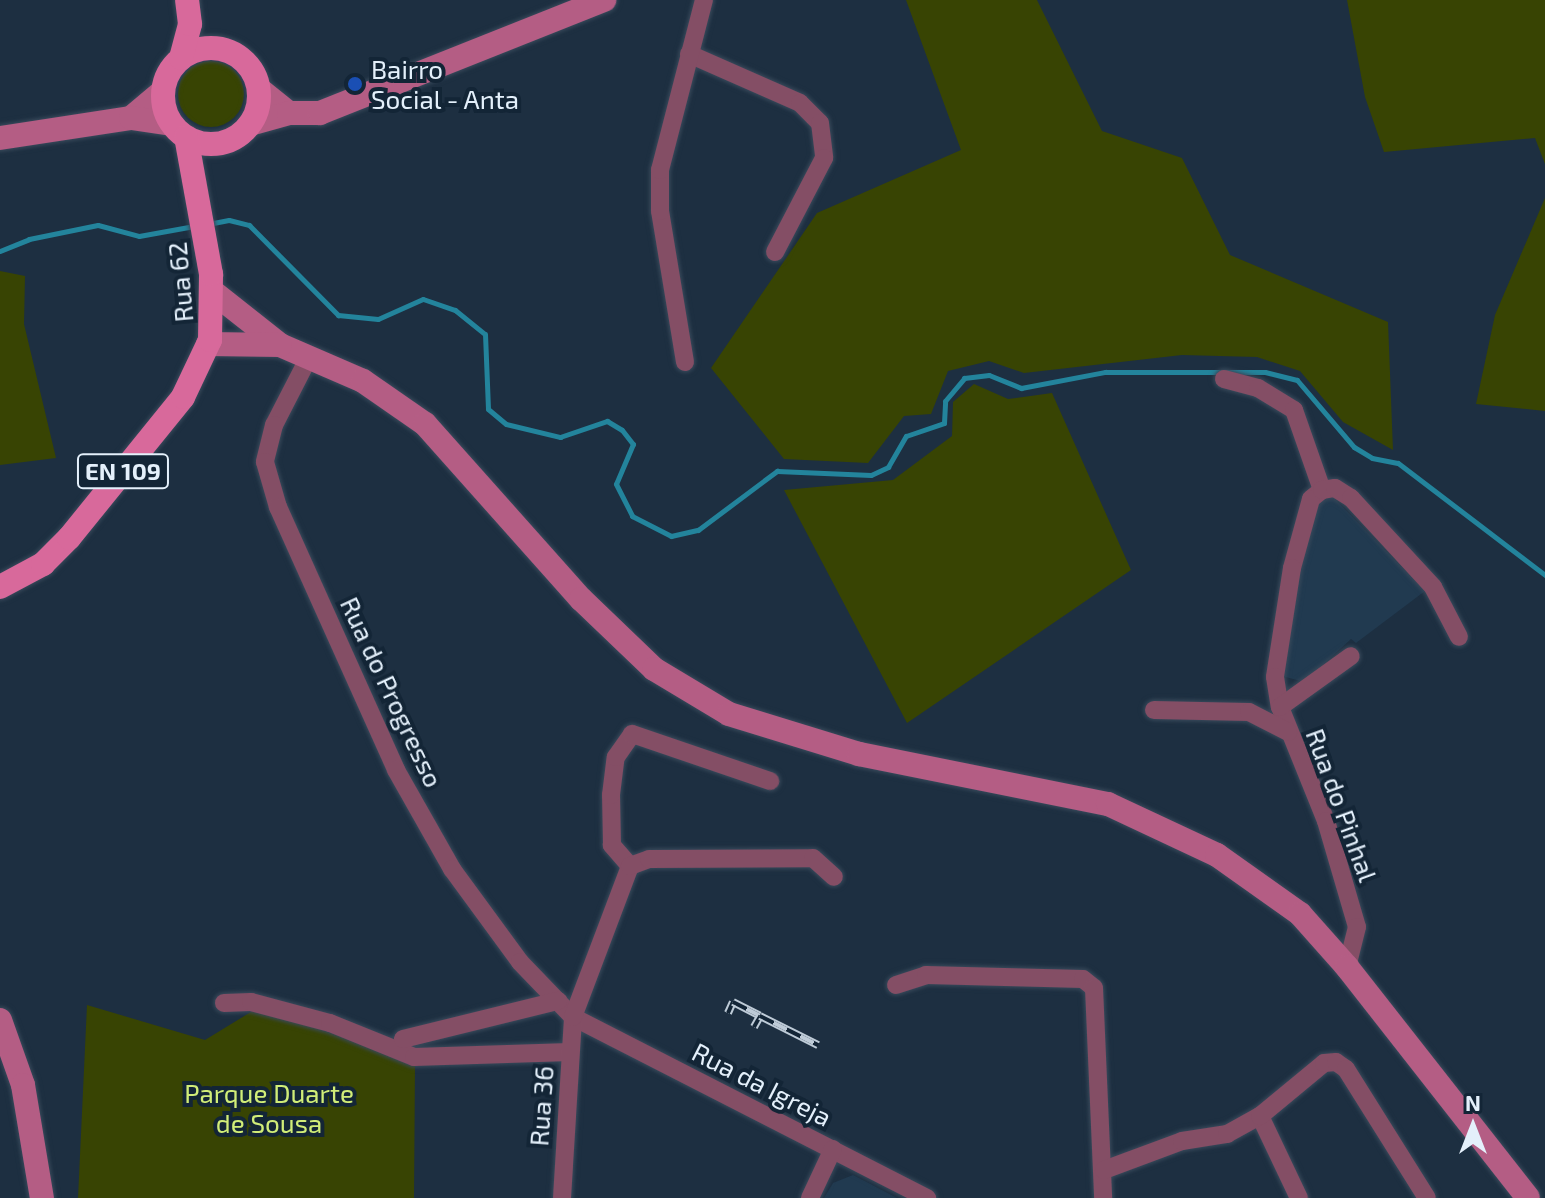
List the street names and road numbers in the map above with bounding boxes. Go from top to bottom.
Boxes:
street label: Rua 62 [161,241,199,323]
road number: EN 109 [75,451,171,491]
street label: Rua do Progresso [334,592,450,792]
street label: Rua do Pinhal [1300,724,1384,886]
street label: Rua da Igreja [687,1036,837,1132]
street label: Rua 36 [523,1065,559,1147]

